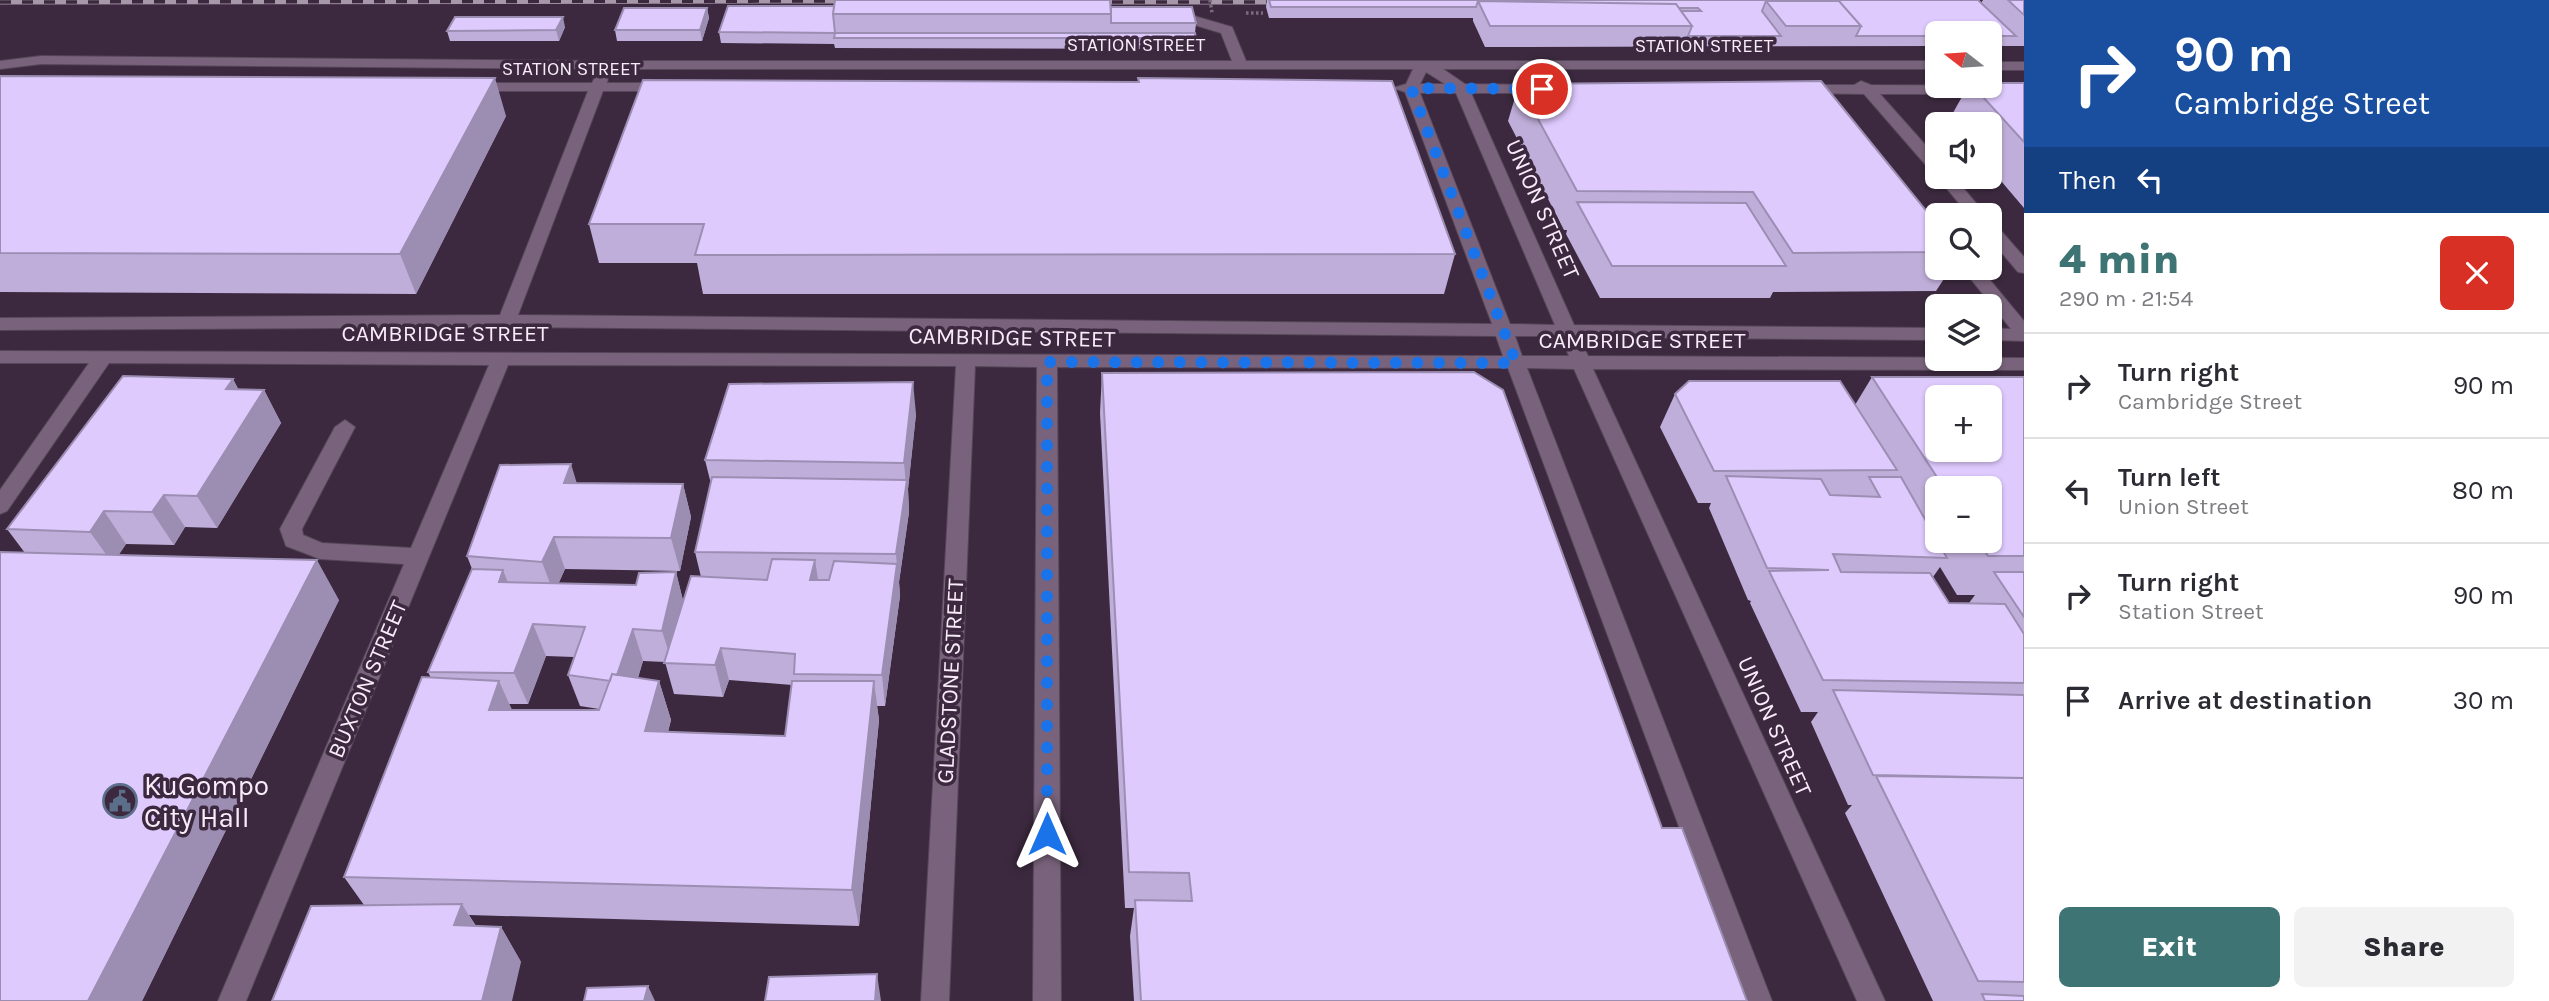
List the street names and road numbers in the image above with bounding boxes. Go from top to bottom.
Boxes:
street label: STATION STREET [1067,34,1206,56]
street label: STATION STREET [1635,35,1774,57]
street label: STATION STREET [502,58,641,80]
street label: UNION STREET [1500,135,1586,284]
street label: CAMBRIDGE STREET [342,320,549,347]
street label: CAMBRIDGE STREET [908,322,1116,353]
street label: CAMBRIDGE STREET [1539,327,1746,354]
street label: GLADSTONE STREET [932,577,969,784]
street label: BUXTON STREET [322,596,413,762]
street label: UNION STREET [1732,652,1818,801]

